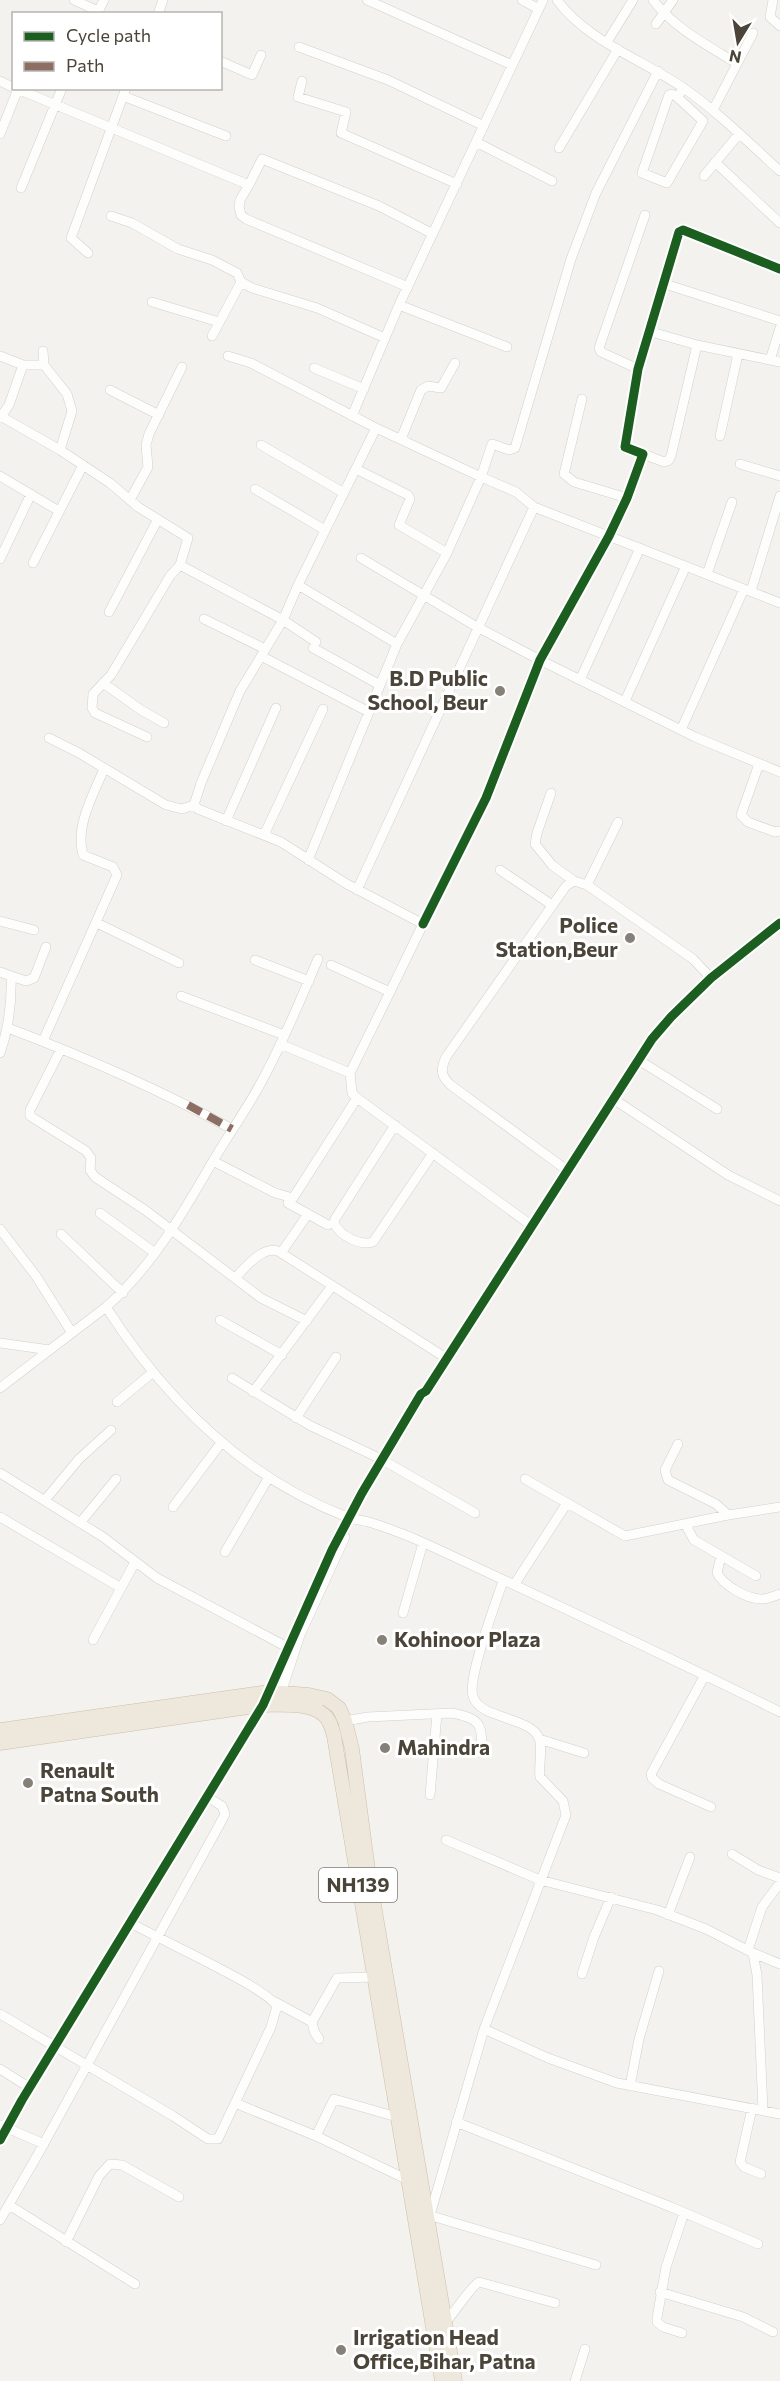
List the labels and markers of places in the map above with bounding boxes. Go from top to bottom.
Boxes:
place label: B.D Public School, Beur [367,665,488,714]
marker: B.D Public School, Beur [493,684,507,698]
place label: Police Station,Beur [495,912,618,961]
marker: Police Station,Beur [623,931,637,945]
place label: Kohinoor Plaza [394,1626,541,1651]
marker: Kohinoor Plaza [375,1633,389,1647]
place label: Mahindra [397,1734,490,1759]
marker: Mahindra [378,1741,392,1755]
place label: Renault Patna South [40,1757,159,1806]
marker: Renault Patna South [21,1776,35,1790]
place label: Irrigation Head Office,Bihar, Patna [353,2324,536,2373]
marker: Irrigation Head Office,Bihar, Patna [334,2343,348,2357]

